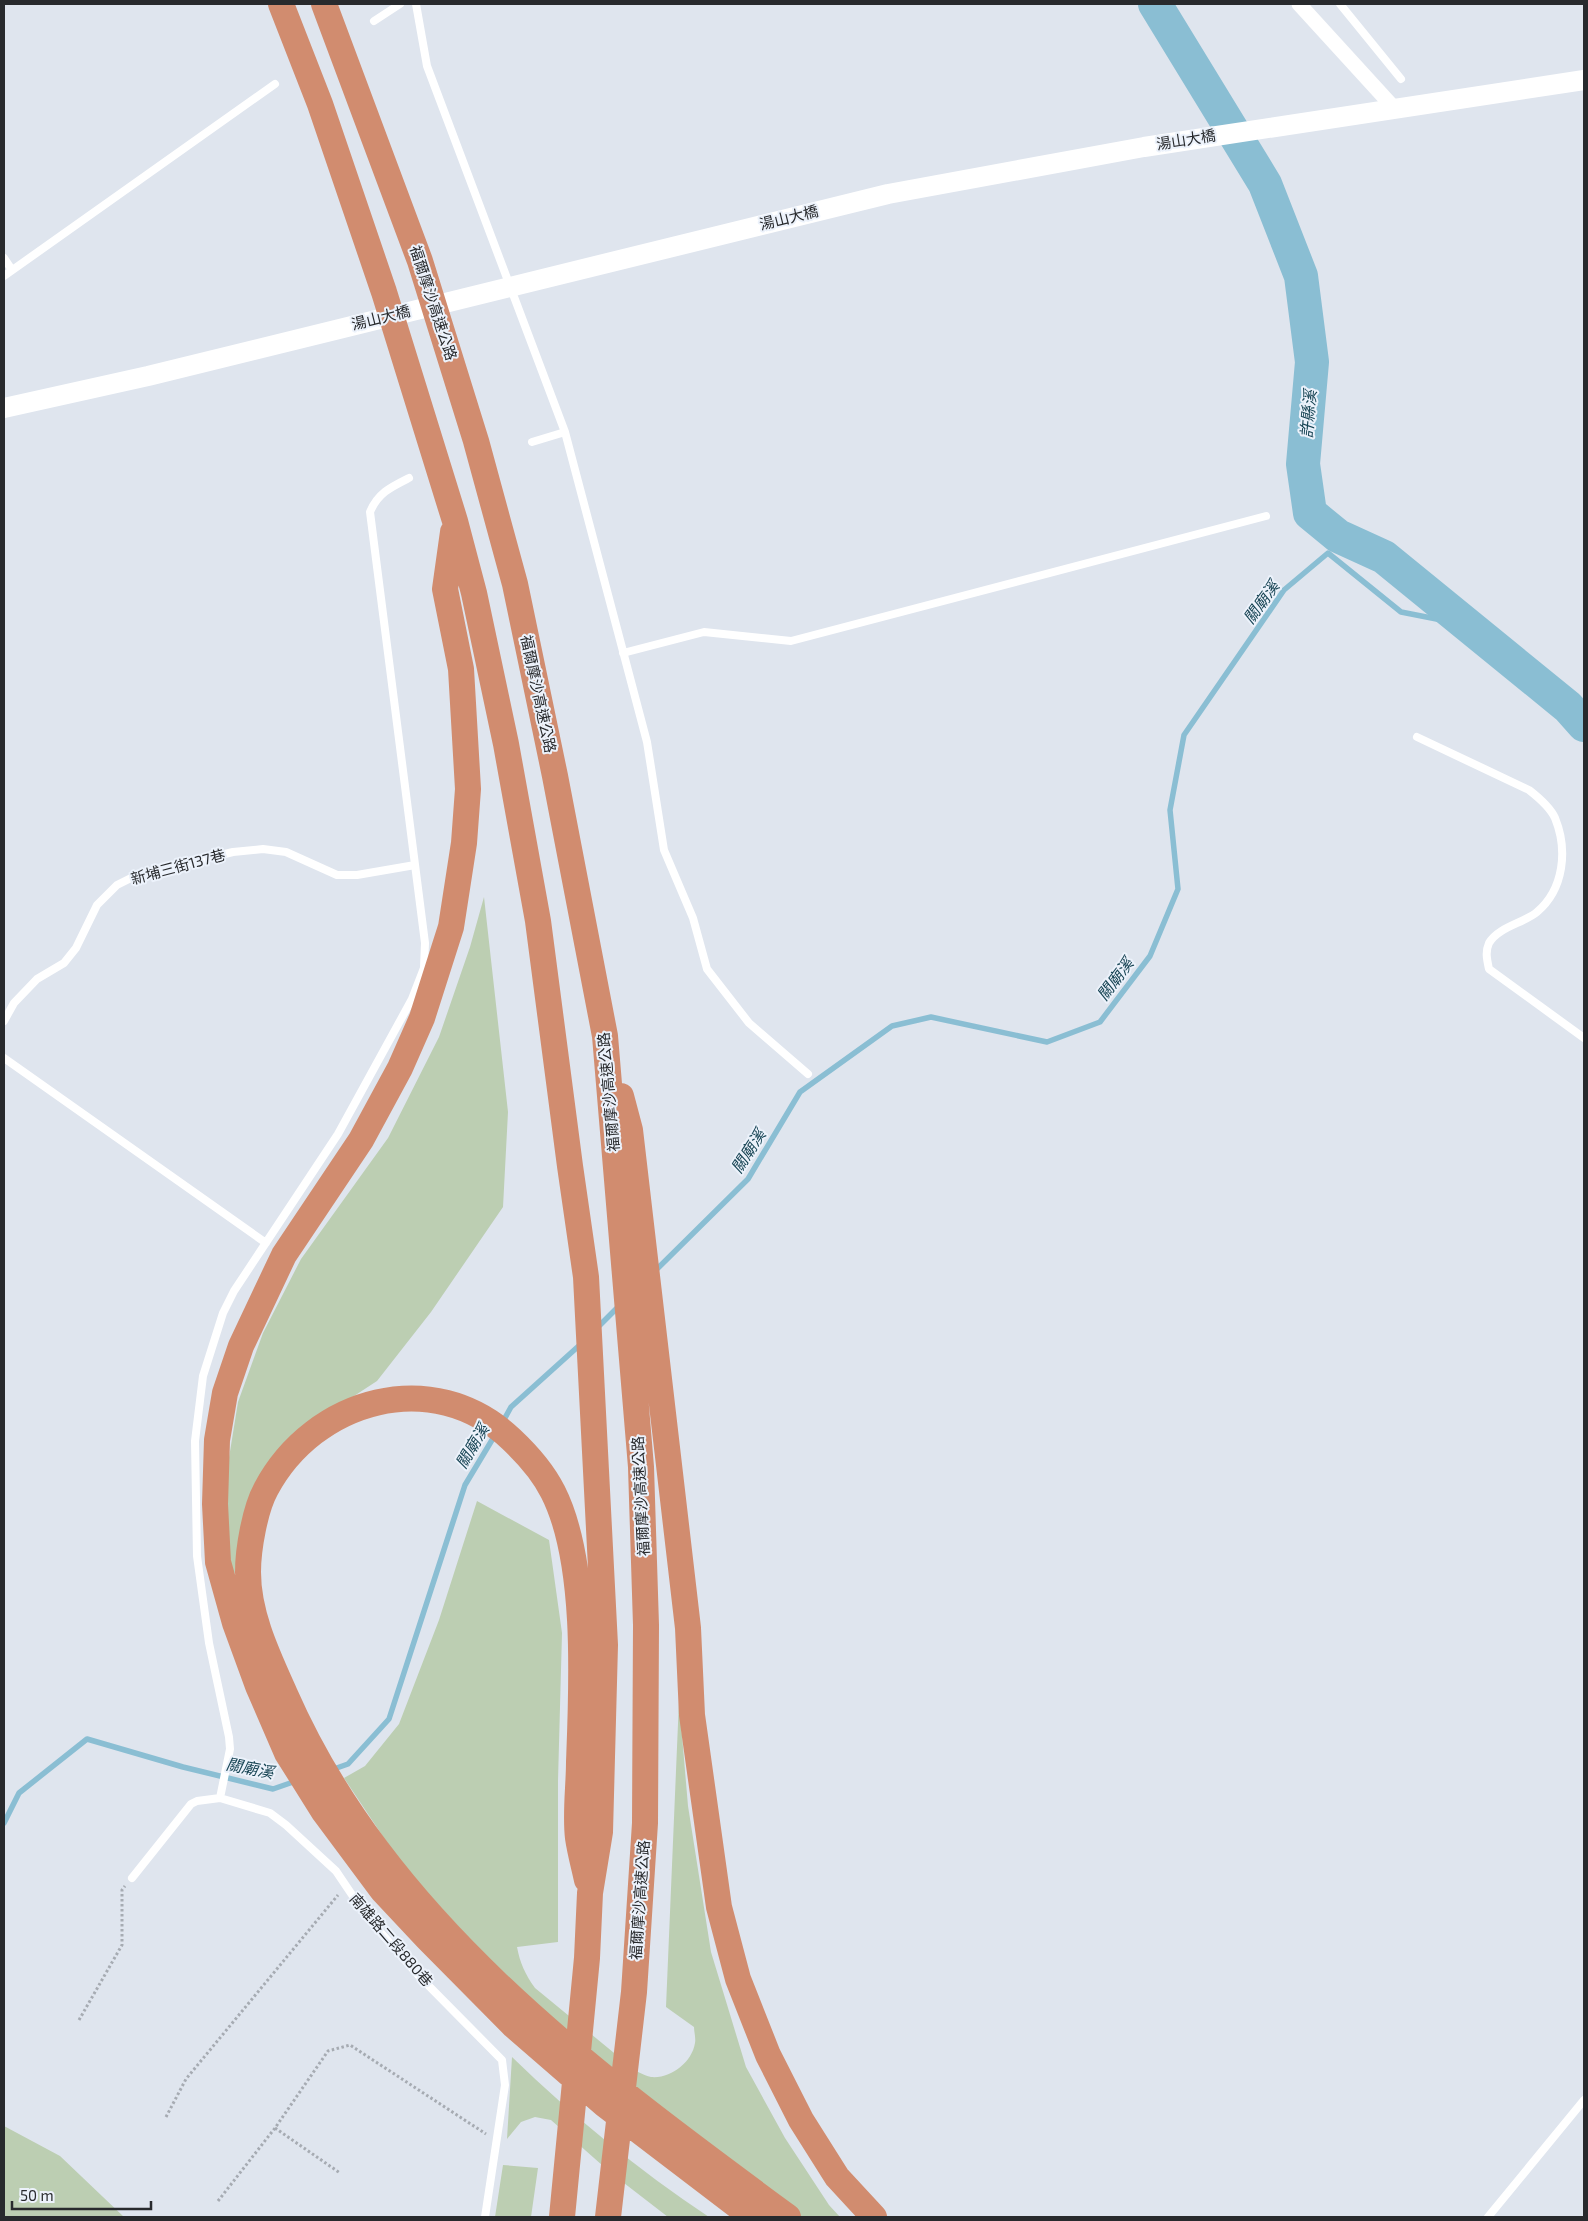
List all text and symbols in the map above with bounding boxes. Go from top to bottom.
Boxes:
street label: 湯山大橋 [1155,125,1217,153]
street label: 湯山大橋 [757,201,820,233]
street label: 福爾摩沙高速公路 [407,243,461,363]
street label: 湯山大橋 [349,301,412,333]
water label: 許縣溪 [1296,387,1319,439]
water label: 關廟溪 [1239,575,1284,627]
street label: 福爾摩沙高速公路 [518,633,560,754]
street label: 新埔三街137巷 [129,845,227,887]
water label: 關廟溪 [1093,952,1138,1004]
street label: 福爾摩沙高速公路 [594,1032,622,1153]
water label: 關廟溪 [727,1124,770,1176]
water label: 關廟溪 [451,1419,493,1471]
street label: 福爾摩沙高速公路 [628,1436,652,1556]
water label: 關廟溪 [225,1754,277,1782]
street label: 福爾摩沙高速公路 [626,1839,652,1960]
street label: 南雄路二段880巷 [346,1889,437,1989]
scale bar [12,2178,151,2210]
text: 50 m [20,2186,54,2204]

